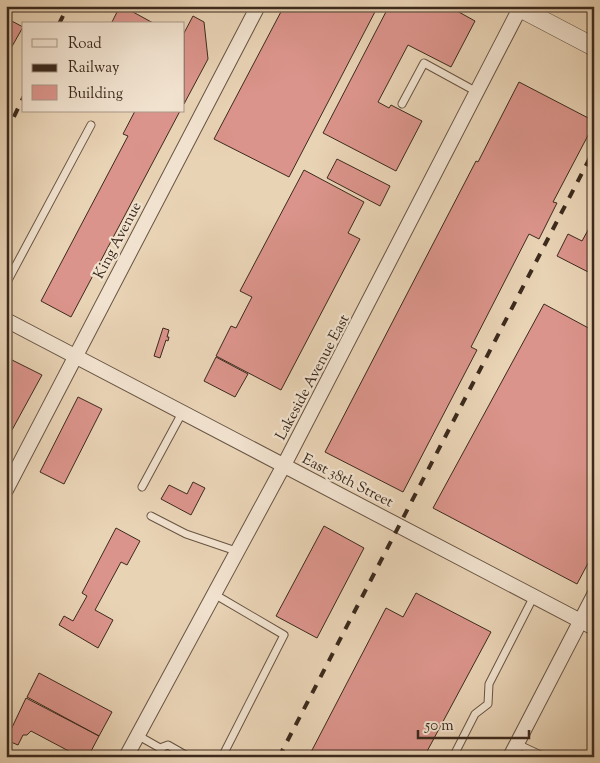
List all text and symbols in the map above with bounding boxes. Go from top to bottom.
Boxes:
legend [22,22,185,112]
text: Road [68,34,102,55]
text: Railway [68,58,120,79]
text: Building [68,84,123,105]
street label: King Avenue [89,198,147,283]
street label: Lakeside Avenue East [271,311,355,444]
street label: East 38th Street [298,449,396,513]
scale bar [418,708,529,740]
text: 50 m [424,716,454,737]

